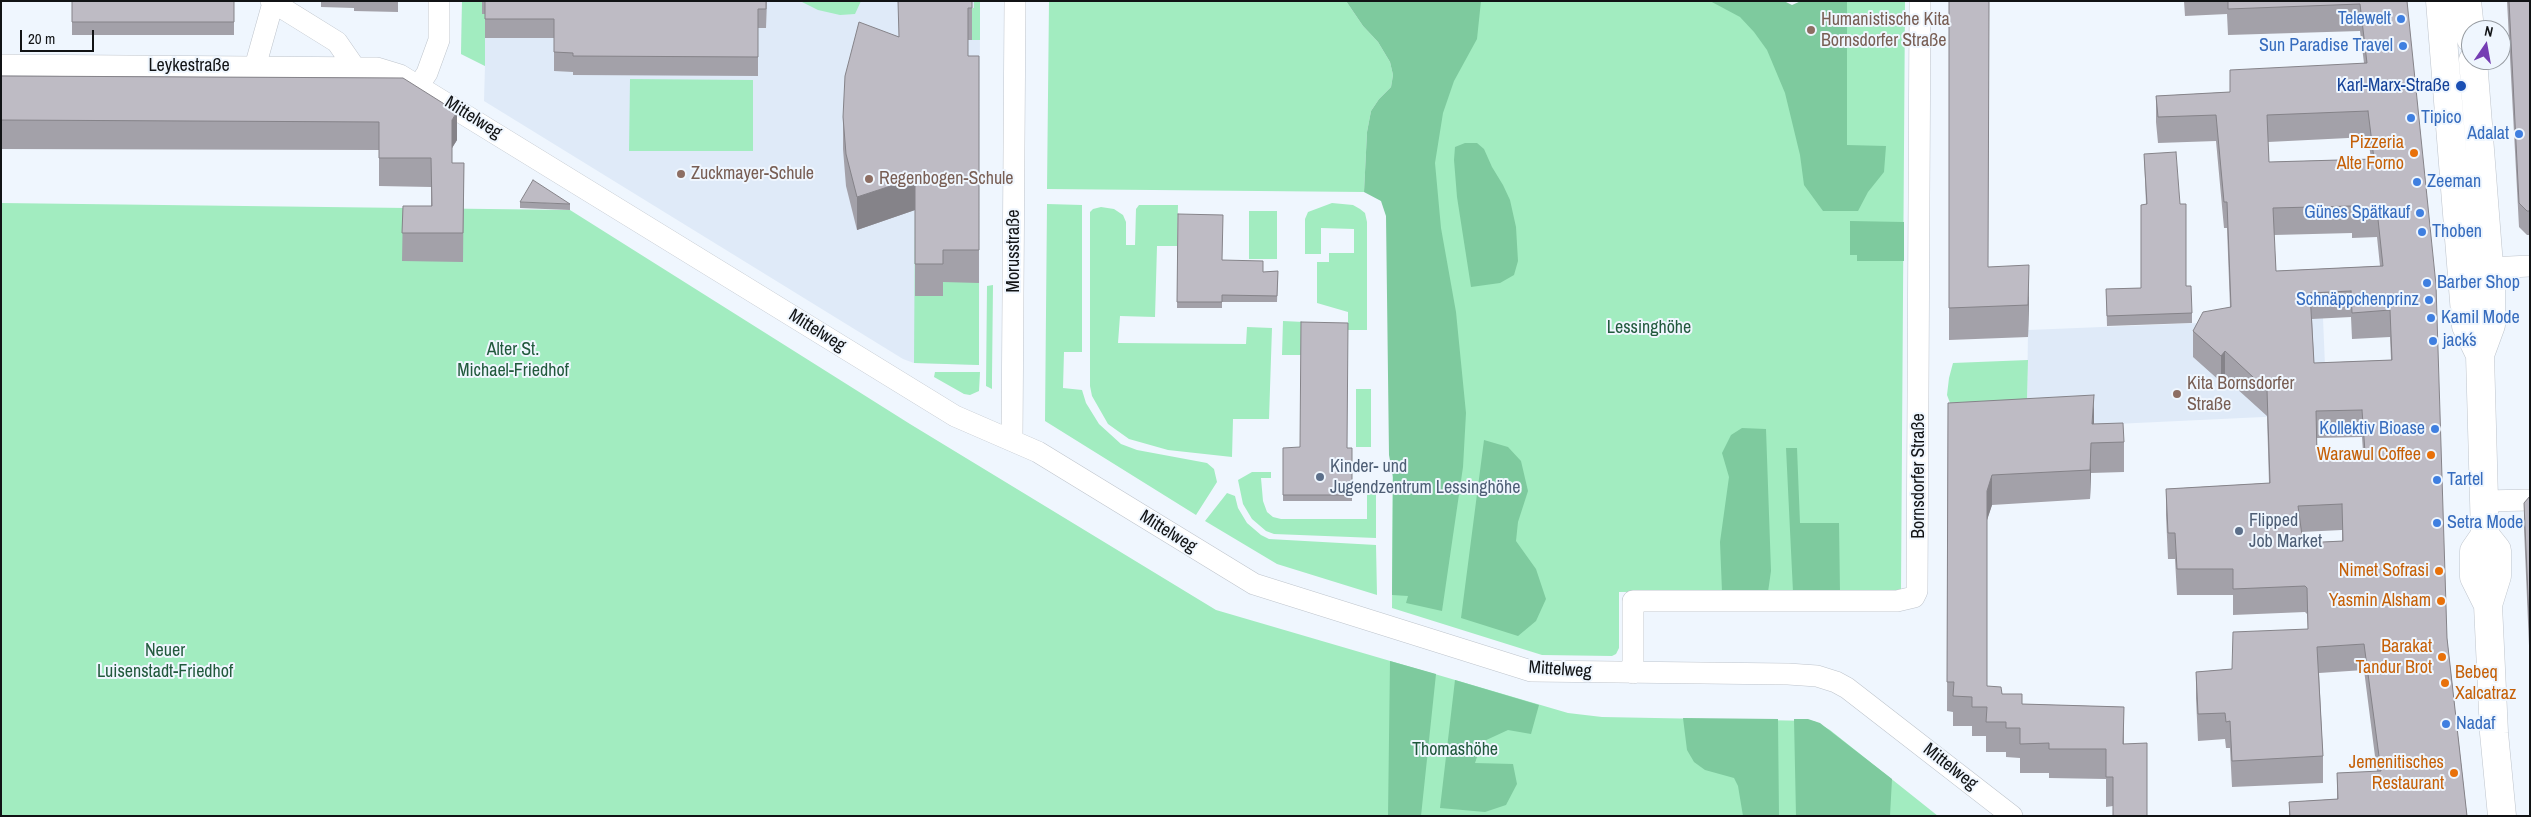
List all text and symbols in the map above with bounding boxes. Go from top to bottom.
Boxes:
place label: Telewelt [2338,8,2391,30]
place label: Humanistische Kita Bornsdorfer Straße [1821,9,1950,52]
marker: Telewelt [2395,13,2407,25]
scale bar [22,20,96,52]
north arrow [2461,20,2511,70]
text: N [2483,22,2495,41]
marker: Humanistische Kita Bornsdorfer Straße [1805,24,1817,36]
text: 20 m [28,28,55,49]
place label: Sun Paradise Travel [2259,35,2393,57]
marker: Sun Paradise Travel [2397,40,2409,52]
street label: Leykestraße [148,55,230,77]
place label: Karl-Marx-Straße [2337,75,2450,97]
marker: Karl-Marx-Straße [2454,79,2468,93]
street label: Mittelweg [440,92,506,144]
place label: Tipico [2421,107,2462,129]
marker: Tipico [2405,112,2417,124]
place label: Adalat [2467,123,2509,145]
marker: Adalat [2513,128,2525,140]
place label: Pizzeria Alte Forno [2337,132,2404,174]
marker: Pizzeria Alte Forno [2408,147,2420,159]
place label: Zuckmayer-Schule [691,163,814,185]
marker: Zuckmayer-Schule [675,168,687,180]
place label: Regenbogen-Schule [879,168,1014,190]
place label: Zeeman [2427,171,2481,193]
marker: Regenbogen-Schule [863,173,875,185]
marker: Zeeman [2411,176,2423,188]
place label: Günes Spätkauf [2304,202,2410,224]
marker: Günes Spätkauf [2414,207,2426,219]
street label: Morusstraße [1003,210,1025,292]
place label: Thoben [2432,221,2482,243]
marker: Thoben [2416,226,2428,238]
place label: Barber Shop [2437,272,2520,294]
marker: Barber Shop [2421,277,2433,289]
place label: Schnäppchenprinz [2296,289,2419,311]
marker: Schnäppchenprinz [2423,294,2435,306]
street label: Mittelweg [784,305,850,357]
place label: Kamil Mode [2441,307,2520,329]
marker: Kamil Mode [2425,312,2437,324]
park label: Lessinghöhe [1607,317,1691,339]
place label: jack´s [2443,330,2477,352]
marker: jack´s [2427,335,2439,347]
park label: Alter St. Michael-Friedhof [457,339,569,382]
place label: Kita Bornsdorfer Straße [2187,373,2294,416]
marker: Kita Bornsdorfer Straße [2171,388,2183,400]
street label: Bornsdorfer Straße [1908,413,1930,539]
place label: Kollektiv Bioase [2319,418,2425,440]
marker: Kollektiv Bioase [2429,423,2441,435]
place label: Warawul Coffee [2317,444,2421,466]
marker: Warawul Coffee [2425,449,2437,461]
place label: Kinder- und Jugendzentrum Lessinghöhe [1330,456,1520,498]
place label: Tartel [2447,469,2483,491]
marker: Kinder- und Jugendzentrum Lessinghöhe [1314,471,1326,483]
marker: Tartel [2431,474,2443,486]
street label: Mittelweg [1135,506,1201,558]
place label: Flipped Job Market [2249,510,2322,552]
place label: Setra Mode [2447,512,2523,534]
marker: Setra Mode [2431,517,2443,529]
marker: Flipped Job Market [2233,525,2245,537]
place label: Nimet Sofrasi [2339,560,2429,582]
marker: Nimet Sofrasi [2433,565,2445,577]
place label: Yasmin Alsham [2329,590,2431,612]
marker: Yasmin Alsham [2435,595,2447,607]
place label: Barakat Tandur Brot [2355,636,2432,679]
park label: Neuer Luisenstadt-Friedhof [97,640,233,682]
marker: Barakat Tandur Brot [2436,651,2448,663]
street label: Mittelweg [1528,657,1592,683]
place label: Bebeq Xalcatraz [2455,662,2516,704]
marker: Bebeq Xalcatraz [2439,677,2451,689]
place label: Nadaf [2456,713,2495,735]
marker: Nadaf [2440,718,2452,730]
park label: Thomashöhe [1412,739,1498,761]
street label: Mittelweg [1918,739,1982,795]
place label: Jemenitisches Restaurant [2349,752,2444,794]
marker: Jemenitisches Restaurant [2448,767,2460,779]

